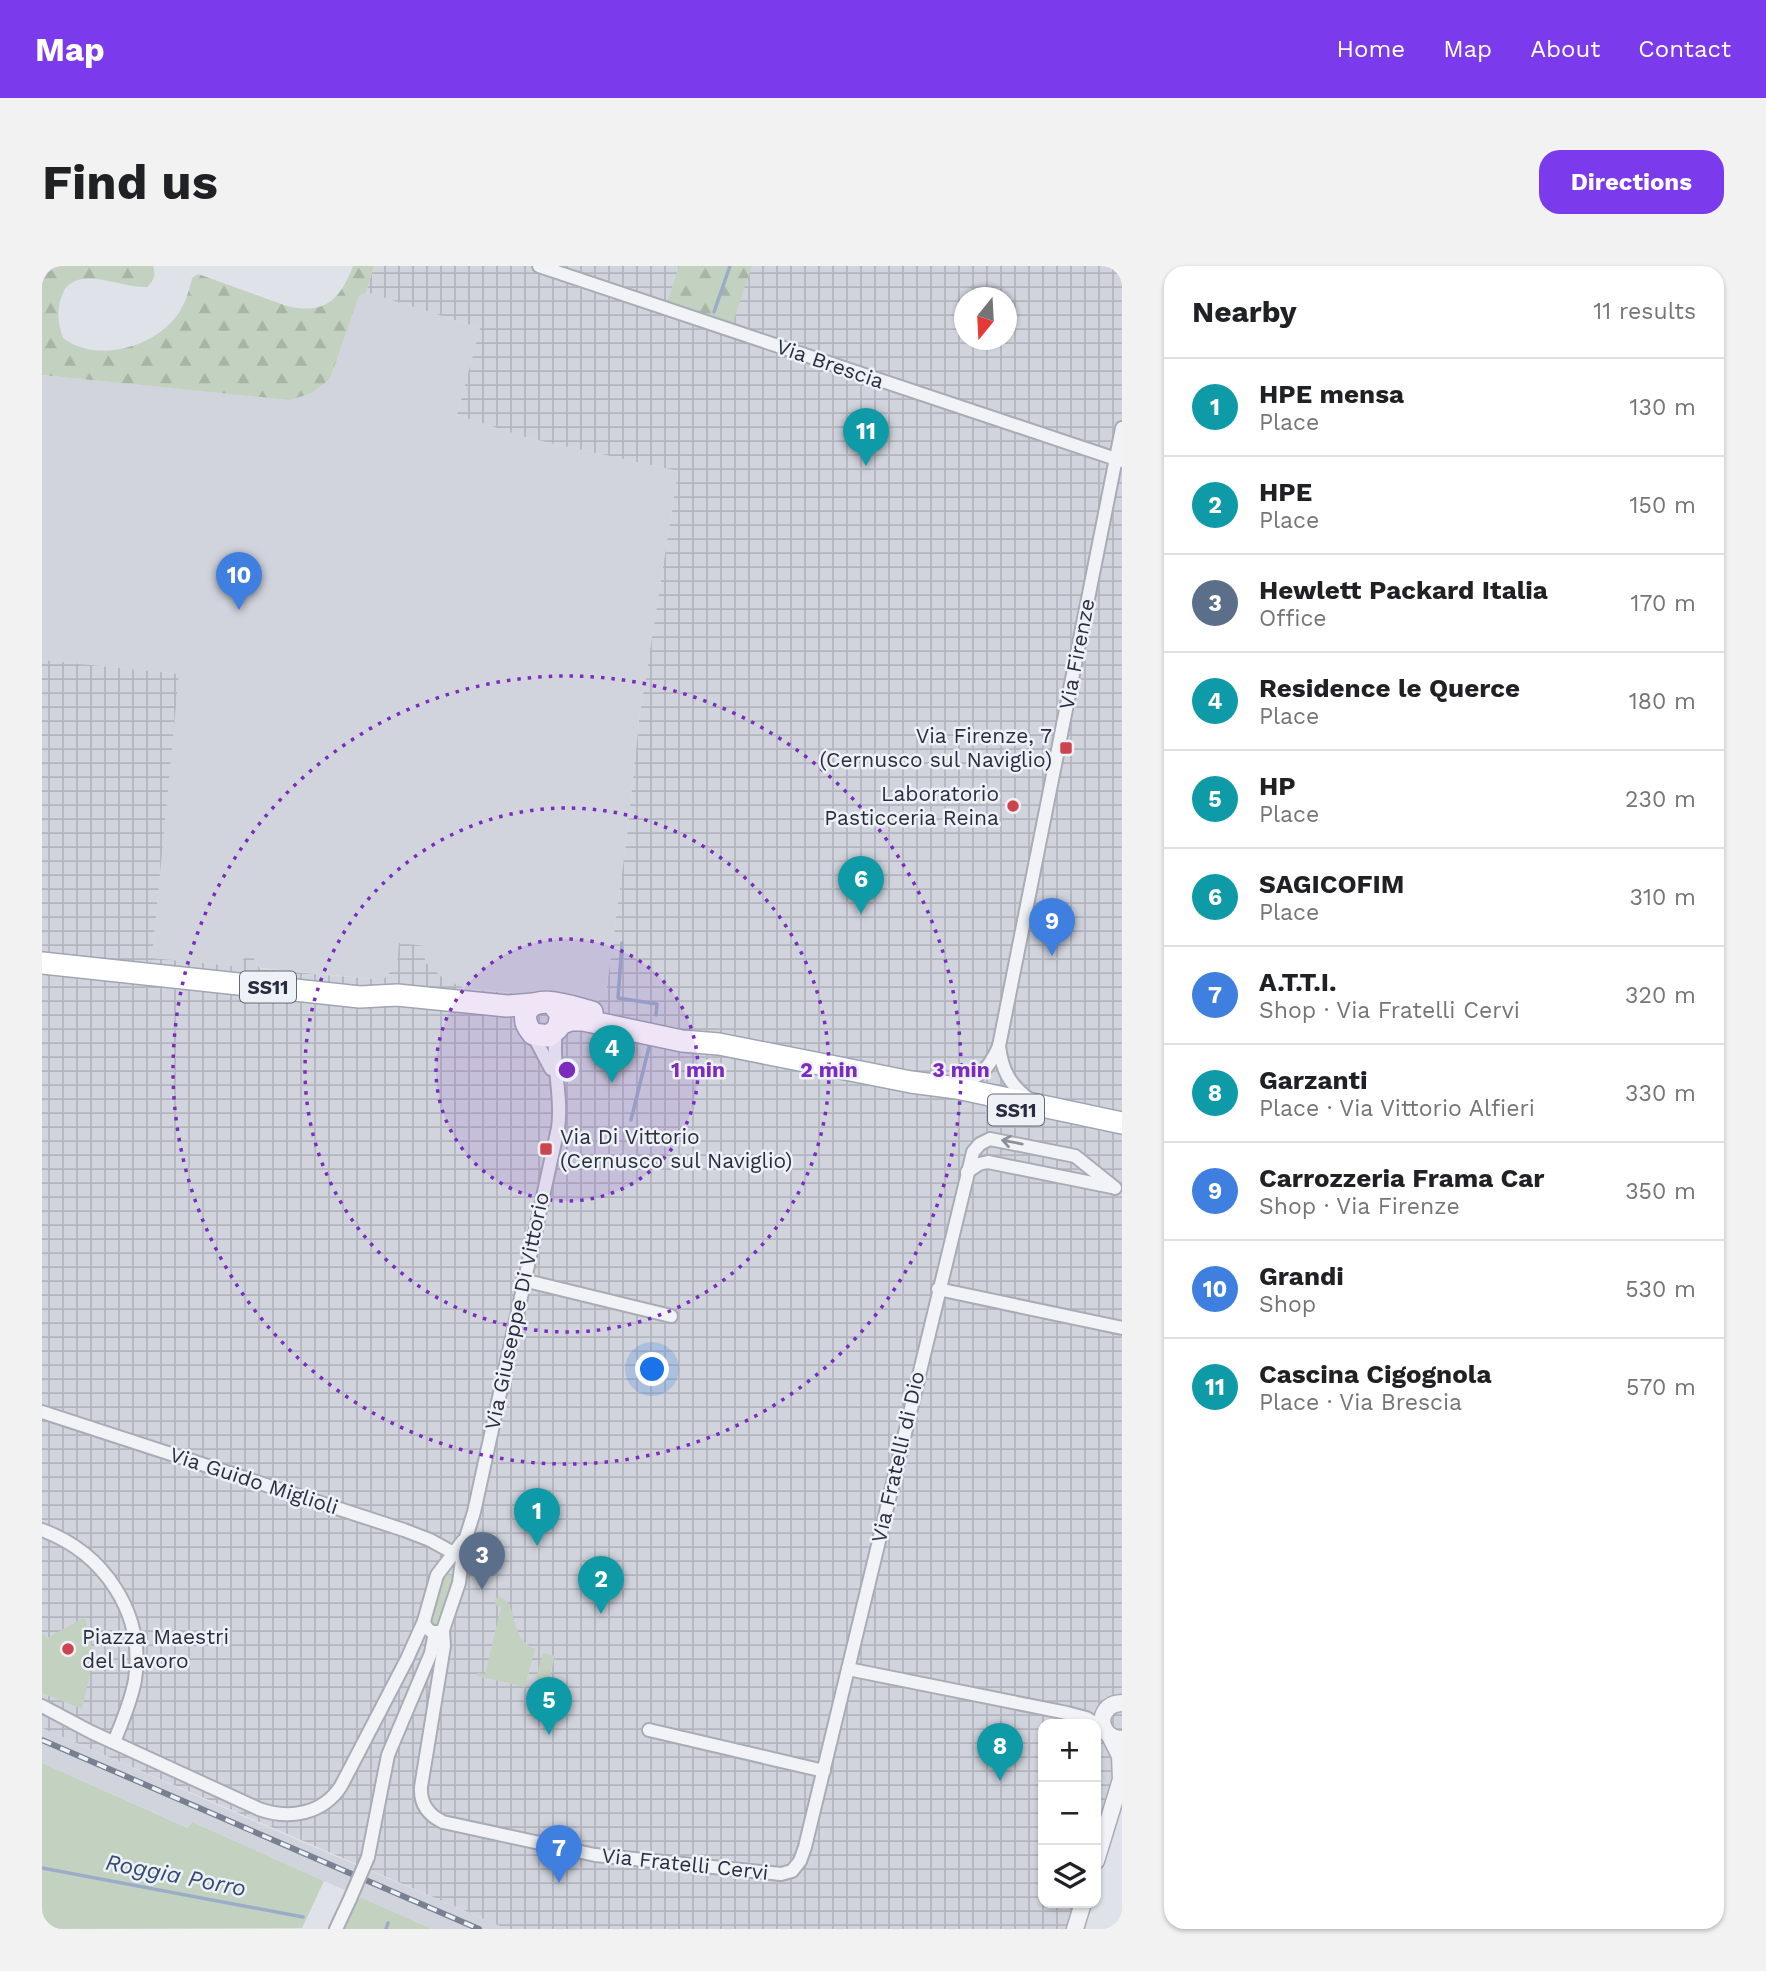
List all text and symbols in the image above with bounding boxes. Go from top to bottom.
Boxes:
text: Map [35,30,105,69]
text: Home [1337,35,1405,63]
text: Map [1443,35,1492,63]
text: About [1530,35,1600,63]
text: Contact [1638,35,1731,63]
button: Directions [1539,150,1724,214]
text: Find us [42,153,218,211]
north arrow [954,287,1017,350]
text: Nearby [1192,294,1297,329]
text: 11 results [1593,298,1696,325]
street label: Via Brescia [773,333,887,394]
text: HPE mensa [1259,379,1404,409]
text: 1 [1210,394,1220,421]
text: 130 m [1630,394,1696,421]
pin: 11 [843,408,889,466]
text: Place [1259,409,1319,436]
text: HPE [1259,477,1312,507]
text: 2 [1208,492,1222,519]
text: 150 m [1630,492,1696,519]
text: Place [1259,507,1319,534]
pin: 10 [216,552,262,610]
text: Hewlett Packard Italia [1259,575,1548,605]
text: 3 [1208,590,1222,617]
text: 170 m [1631,590,1696,617]
street label: Via Firenze [1053,596,1100,712]
text: Office [1259,605,1327,632]
text: Residence le Querce [1259,673,1520,703]
text: 4 [1208,688,1222,715]
text: 180 m [1629,688,1696,715]
text: Place [1259,703,1319,730]
place label: Via Firenze, 7 (Cernusco sul Naviglio) [820,723,1052,772]
marker: Via Firenze, 7 (Cernusco sul Naviglio) [1058,740,1074,756]
text: HP [1259,771,1296,801]
place label: Laboratorio Pasticceria Reina [824,781,999,830]
text: 5 [1208,786,1222,813]
text: 230 m [1625,786,1696,813]
marker: Laboratorio Pasticceria Reina [1005,798,1021,814]
text: Place [1259,801,1319,828]
pin: 6 [838,856,884,914]
text: SAGICOFIM [1259,869,1404,899]
text: 6 [1208,884,1222,911]
text: 310 m [1630,884,1696,911]
pin: 9 [1029,898,1075,956]
text: Place [1259,899,1319,926]
text: A.T.T.I. [1259,967,1337,997]
road number: SS11 [240,972,296,1002]
text: 7 [1208,982,1222,1009]
text: 320 m [1625,982,1696,1009]
text: Shop · Via Fratelli Cervi [1259,997,1520,1024]
pin: 4 [589,1025,635,1083]
text: 1 min [671,1057,725,1082]
text: 2 min [800,1057,858,1082]
text: 3 min [932,1057,990,1082]
centre of rings [555,1058,579,1082]
text: Garzanti [1259,1065,1367,1095]
text: 8 [1208,1080,1222,1107]
text: 330 m [1625,1080,1696,1107]
road number: SS11 [988,1094,1044,1126]
text: Place · Via Vittorio Alfieri [1259,1095,1535,1122]
place label: Via Di Vittorio (Cernusco sul Naviglio) [560,1124,792,1173]
one-way arrow [1001,1135,1024,1149]
marker: Via Di Vittorio (Cernusco sul Naviglio) [538,1141,554,1157]
text: Carrozzeria Frama Car [1259,1163,1544,1193]
text: 9 [1208,1178,1222,1205]
text: 350 m [1625,1178,1696,1205]
street label: Via Giuseppe Di Vittorio [479,1190,554,1432]
text: Shop · Via Firenze [1259,1193,1460,1220]
text: Grandi [1259,1261,1344,1291]
text: 10 [1203,1276,1227,1303]
text: 530 m [1625,1276,1696,1303]
text: Shop [1259,1291,1316,1318]
your location [635,1352,669,1386]
text: Cascina Cigognola [1259,1359,1491,1389]
street label: Via Fratelli di Dio [866,1369,929,1545]
text: 11 [1205,1374,1225,1401]
text: 570 m [1626,1374,1696,1401]
text: Place · Via Brescia [1259,1389,1462,1416]
street label: Via Guido Miglioli [167,1441,342,1520]
pin: 1 [514,1488,560,1546]
pin: 3 [459,1532,505,1590]
pin: 2 [578,1556,624,1614]
place label: Piazza Maestri del Lavoro [82,1624,229,1673]
marker: Piazza Maestri del Lavoro [60,1641,76,1657]
pin: 5 [526,1677,572,1735]
map controls [1038,1719,1101,1908]
button: + [1038,1719,1101,1782]
pin: 8 [977,1723,1023,1781]
button: − [1038,1782,1101,1845]
pin: 7 [536,1825,582,1883]
street label: Via Fratelli Cervi [600,1842,770,1885]
button: layers [1038,1845,1101,1908]
water label: Roggia Porro [103,1849,248,1902]

